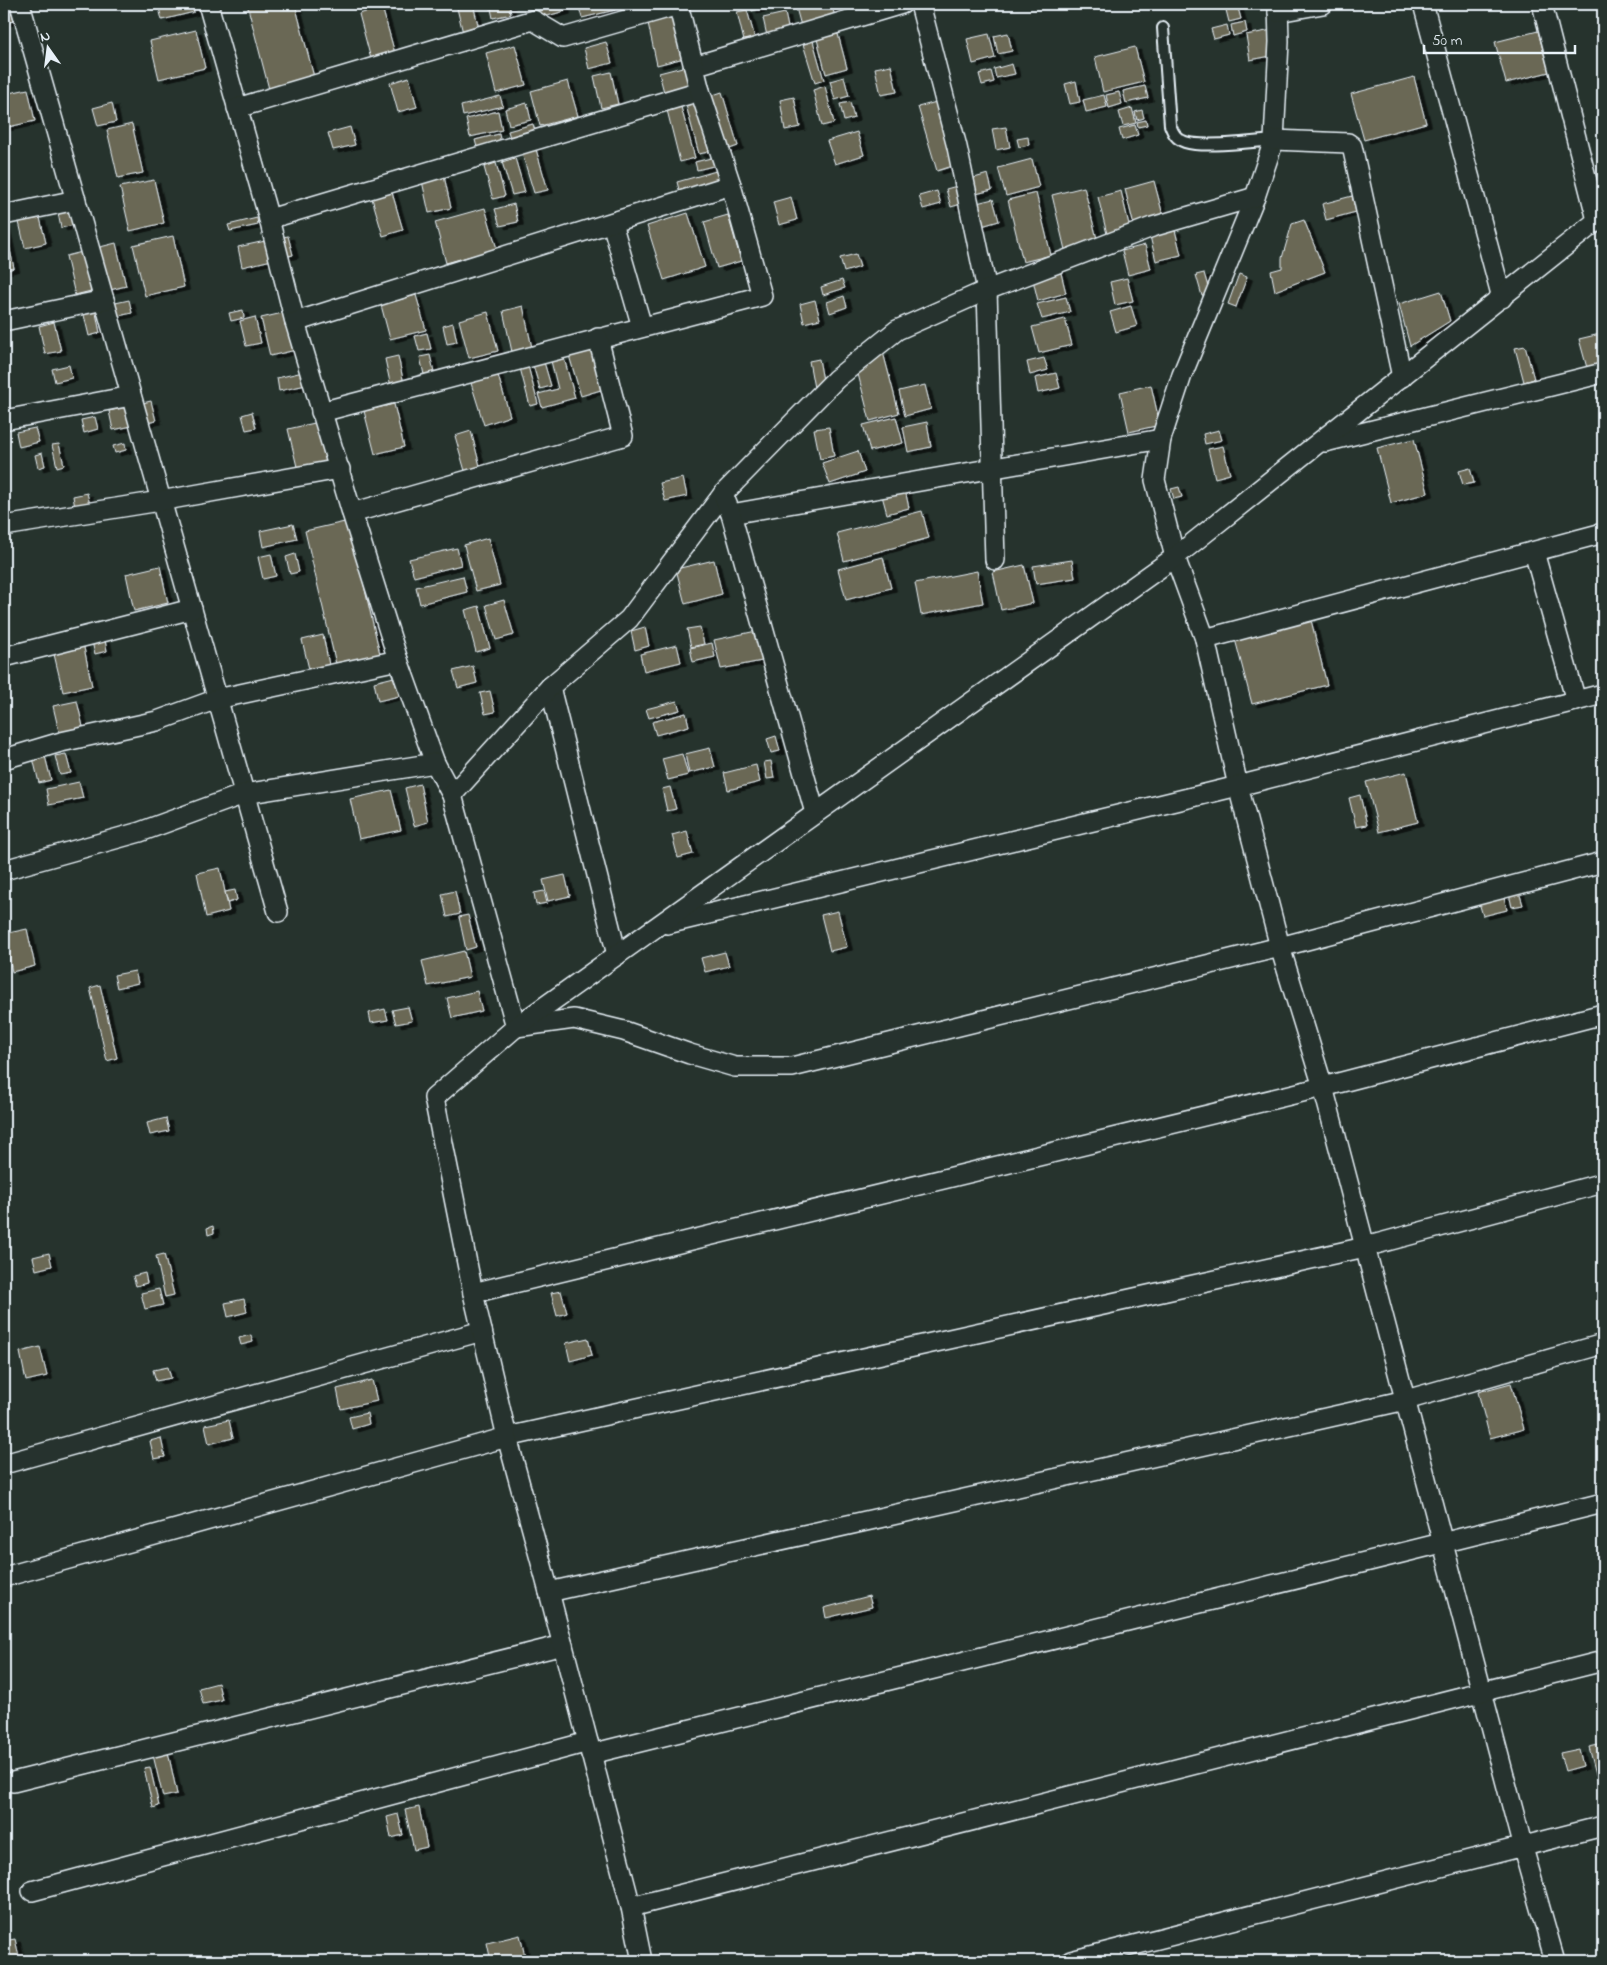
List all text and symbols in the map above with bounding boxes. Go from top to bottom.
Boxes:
north arrow [22,22,72,72]
scale bar [1424,22,1576,54]
text: N [38,26,52,48]
text: 50 m [1432,30,1463,52]

